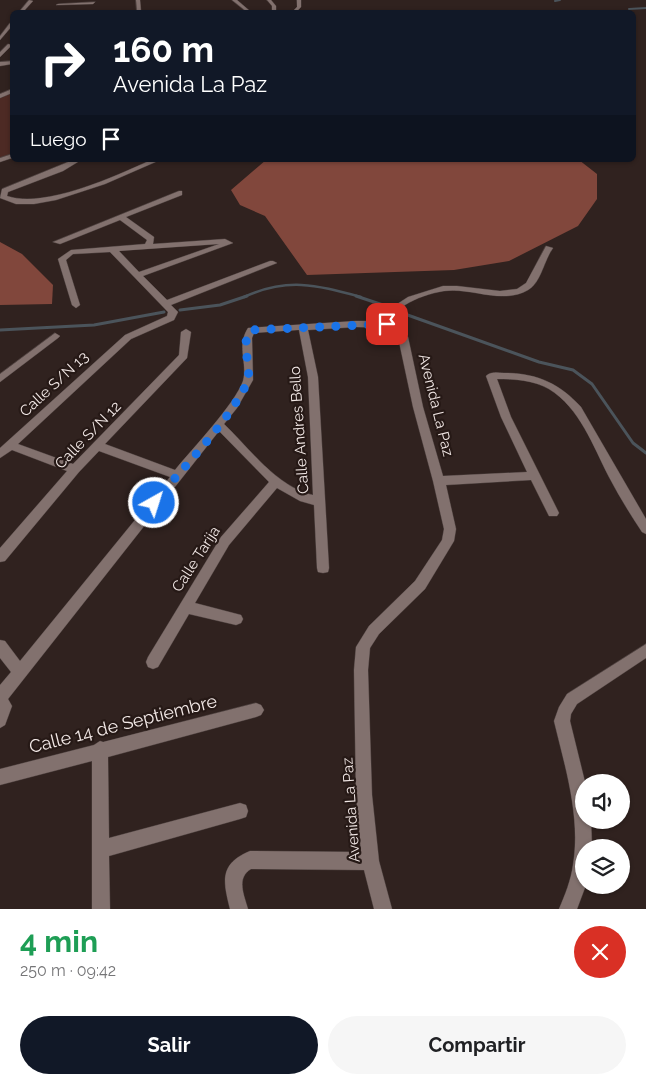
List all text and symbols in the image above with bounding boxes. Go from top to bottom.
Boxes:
text: 160 m [113,29,214,70]
icon: right [30,30,95,95]
text: Avenida La Paz [113,71,267,97]
icon: arrive [97,125,125,153]
text: Luego [30,128,87,150]
pin [366,303,408,345]
icon: arrive [373,310,401,338]
street label: Calle S/N 13 [16,348,92,420]
street label: Avenida La Paz [415,352,457,458]
street label: Calle Andres Bello [286,366,312,494]
street label: Calle S/N 12 [51,397,125,473]
position arrow [127,476,179,528]
street label: Calle Tarija [168,523,224,595]
street label: Calle 14 de Septiembre [27,690,219,757]
street label: Avenida La Paz [338,757,364,863]
map controls [575,774,630,894]
button: sound [575,774,630,829]
button: layers [575,839,630,894]
text: 4 min [20,924,98,959]
button: close [574,926,626,978]
text: 250 m · 09:42 [20,961,116,980]
button: Salir [20,1016,318,1074]
button: Compartir [328,1016,626,1074]

